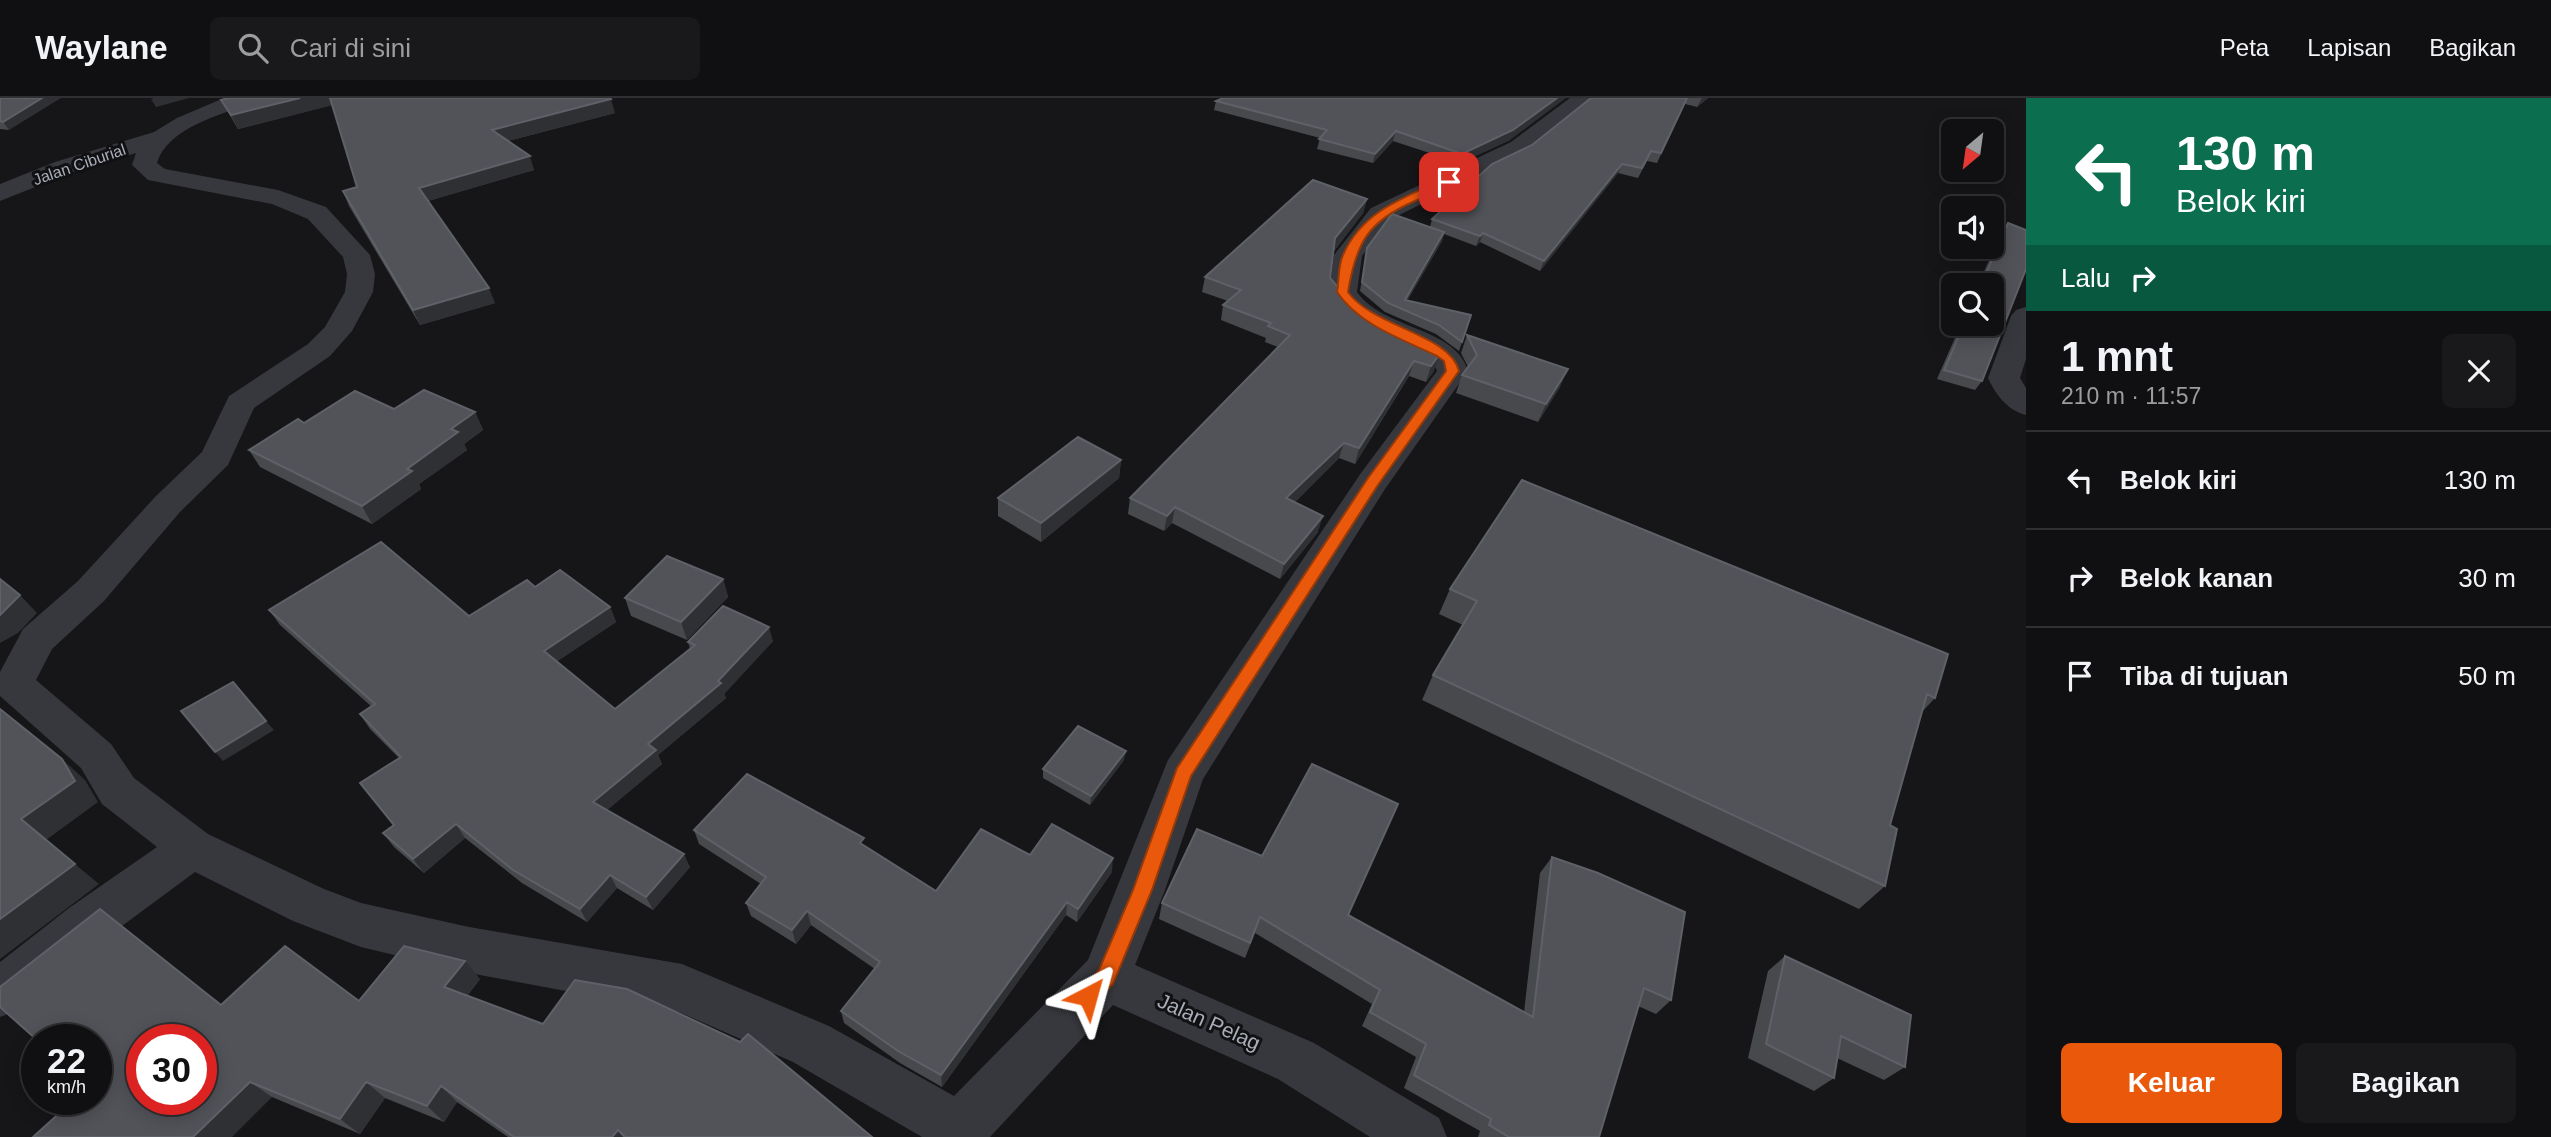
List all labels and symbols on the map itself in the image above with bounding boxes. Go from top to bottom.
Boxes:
north arrow [1941,119,2004,182]
street label: Jalan Ciburial [31,141,128,188]
pin [1419,152,1479,212]
position arrow [1051,959,1125,1033]
street label: Jalan Pelag [1154,989,1264,1054]
speed limit sign: 30 [126,1024,217,1115]

